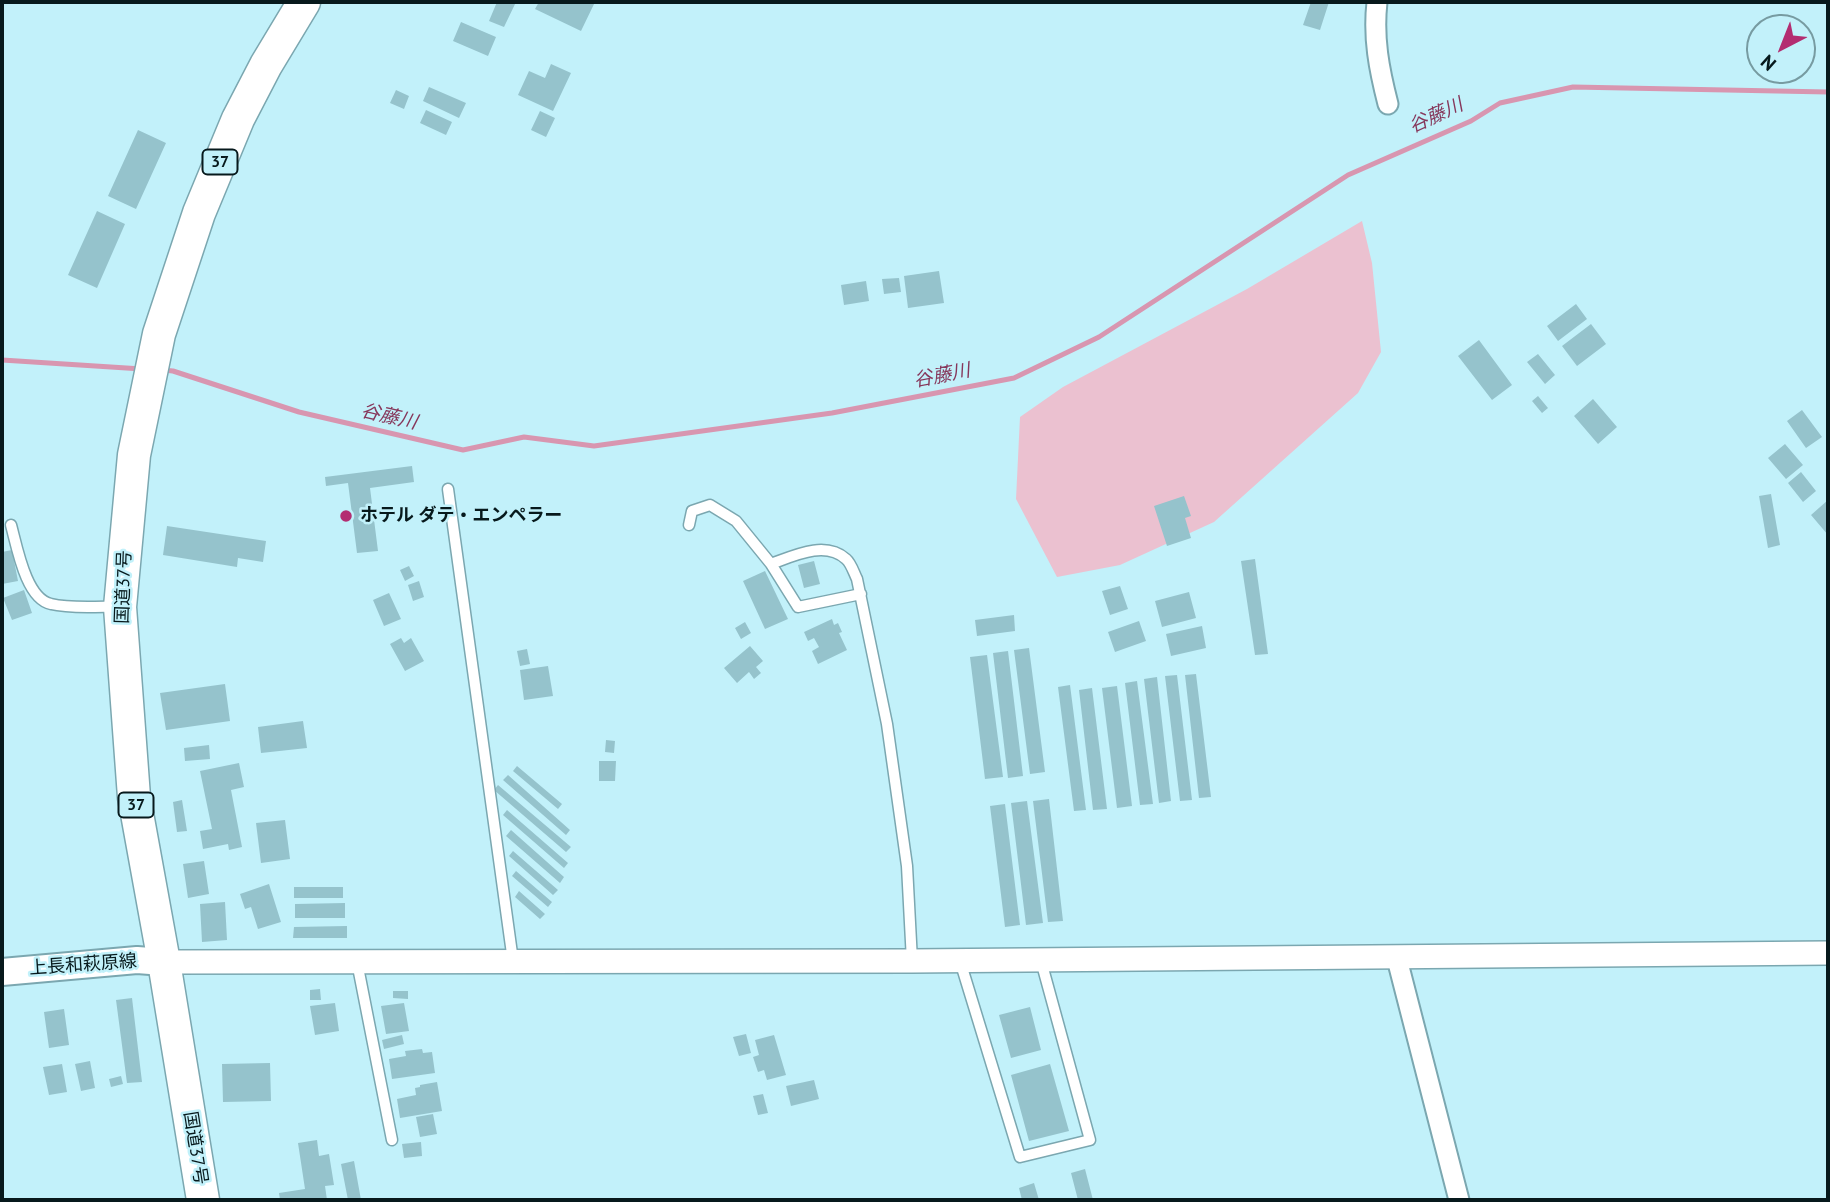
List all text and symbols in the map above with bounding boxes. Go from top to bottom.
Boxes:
north arrow [1746,14,1816,84]
text: N [1756,50,1781,76]
water label: 谷藤川 [1405,94,1467,138]
road number: 37 [202,150,238,174]
water label: 谷藤川 [912,359,972,393]
water label: 谷藤川 [359,399,419,435]
place label: ホテル ダテ・エンペラー [360,505,563,527]
marker: ホテル ダテ・エンペラー [338,508,354,524]
street label: 国道37号 [112,550,136,624]
road number: 37 [118,792,154,818]
street label: 上長和萩原線 [28,950,138,980]
street label: 国道37号 [179,1110,211,1186]

